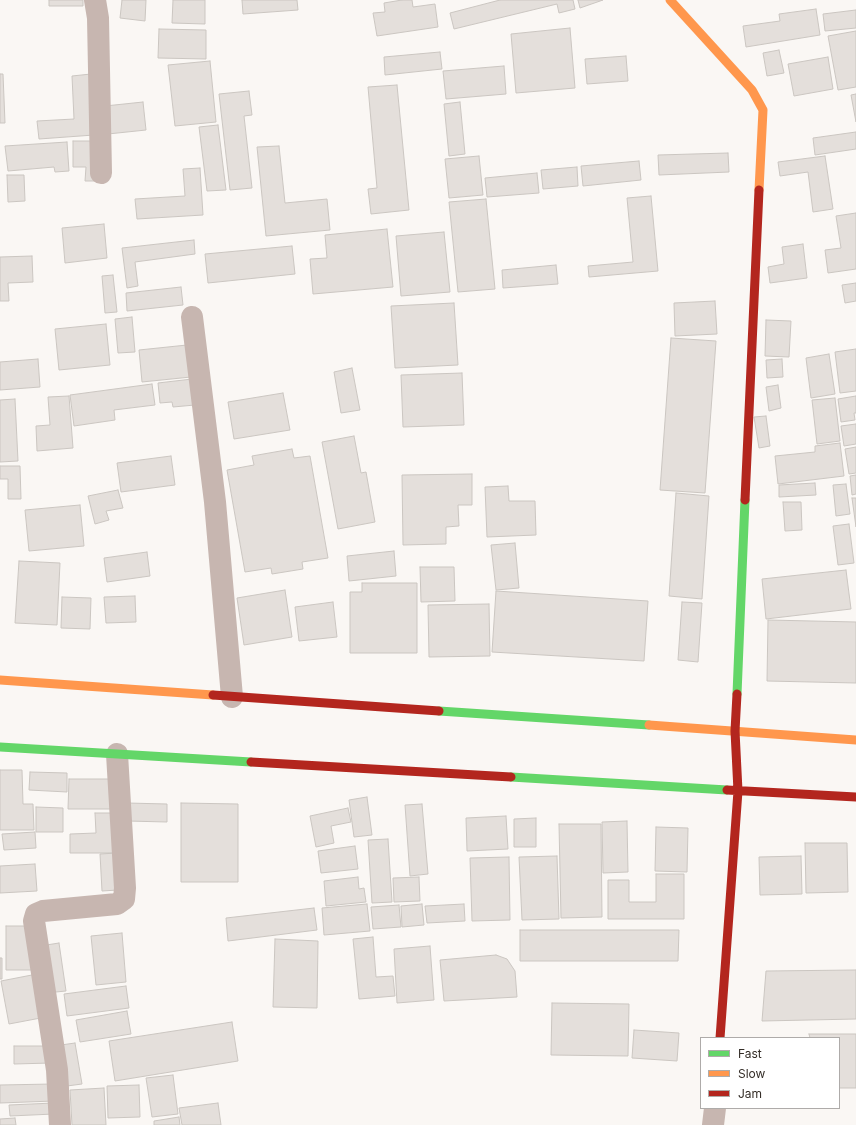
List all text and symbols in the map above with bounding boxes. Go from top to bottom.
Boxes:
legend [700,1037,840,1109]
text: Fast [738,1046,762,1061]
text: Slow [738,1066,765,1081]
text: Jam [738,1086,762,1101]

